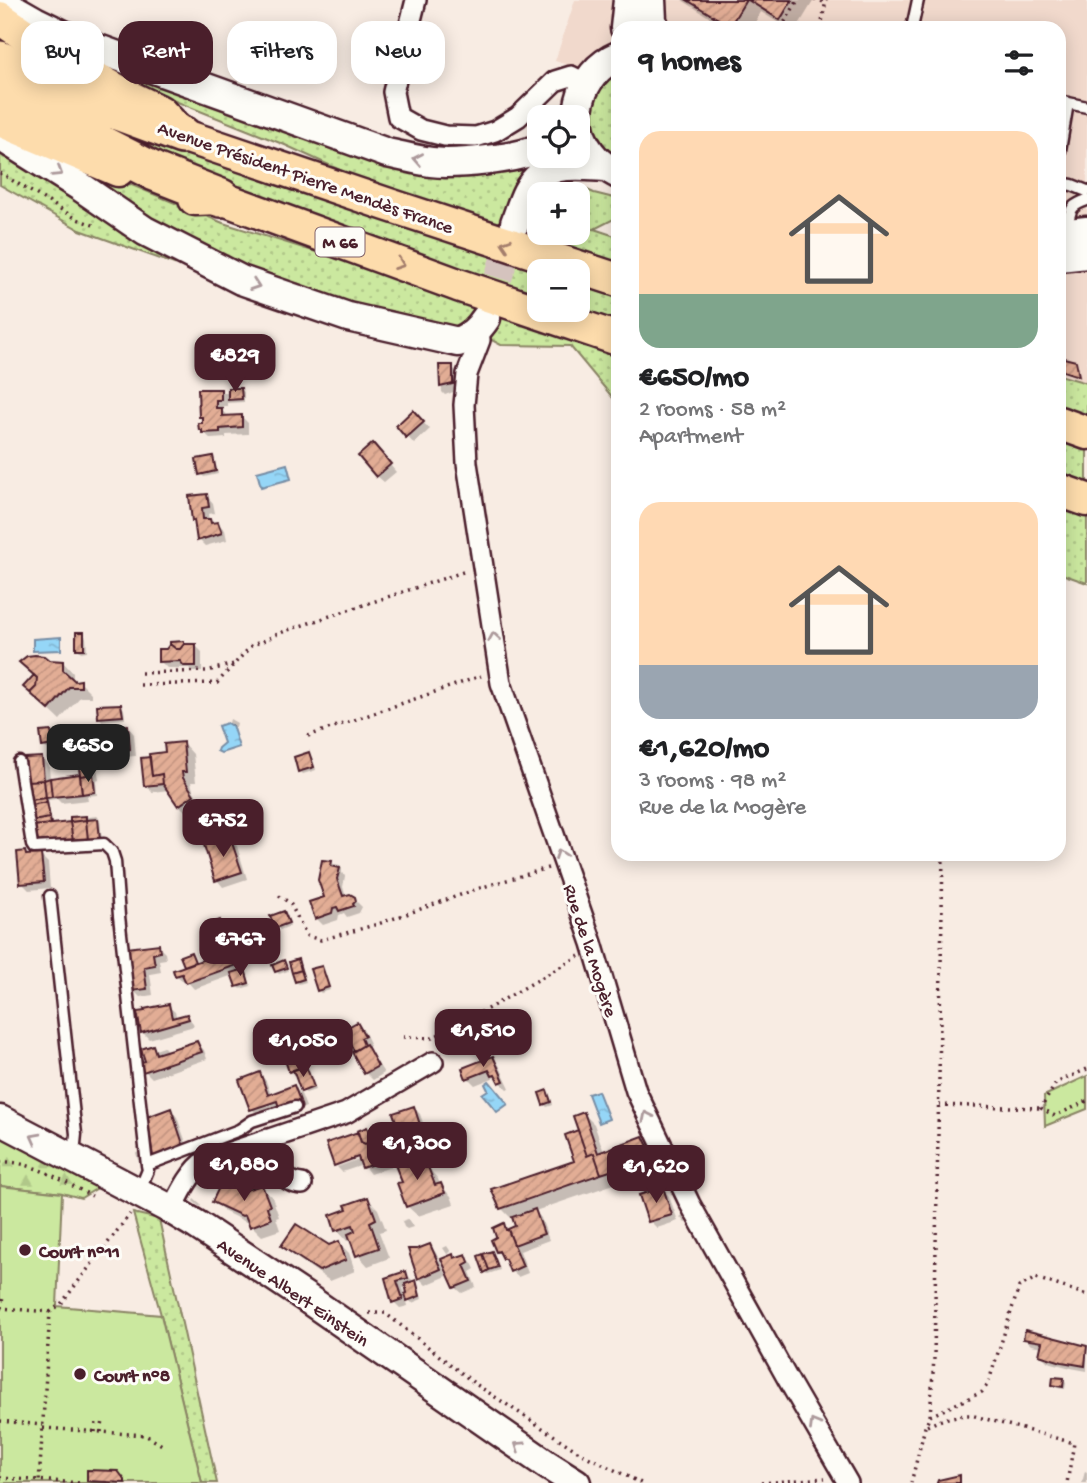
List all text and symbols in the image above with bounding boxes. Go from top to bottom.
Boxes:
chip: Buy [21,21,104,84]
chip: Rent [118,21,213,84]
chip: Filters [227,21,337,84]
chip: New [351,21,445,84]
icon: filters [1000,44,1038,82]
text: 9 homes [639,46,741,81]
map controls [527,105,590,322]
button: locate [527,105,590,168]
street label: Avenue Président Pierre Mendès France [154,118,456,241]
one-way arrow [412,153,424,168]
one-way arrow [50,164,63,177]
icon: home [776,176,902,302]
button: + [527,182,590,245]
road number: M 66 [316,228,364,256]
one-way arrow [501,237,513,252]
one-way arrow [394,256,406,270]
button: − [527,259,590,322]
one-way arrow [248,277,260,291]
pin: €829 [194,334,276,394]
text: €829 [210,343,260,370]
text: €650/mo [639,362,749,397]
text: 2 rooms · 58 m² [639,397,786,424]
text: Apartment [639,424,743,451]
icon: home [776,547,902,673]
one-way arrow [486,631,501,643]
pin: €650 [47,724,129,784]
text: €650 [63,733,113,760]
text: €1,620/mo [639,733,769,768]
text: 3 rooms · 98 m² [639,768,786,795]
text: Rue de la Mogère [639,795,806,822]
pin: €752 [182,800,264,859]
text: €752 [198,808,248,835]
one-way arrow [554,849,568,861]
street label: Rue de la Mogère [556,882,621,1020]
pin: €767 [199,918,281,978]
text: €767 [215,927,265,954]
pin: €1,510 [426,1010,540,1069]
text: €1,510 [451,1018,515,1045]
pin: €1,050 [246,1020,360,1079]
text: €1,050 [269,1028,337,1055]
one-way arrow [642,1111,656,1123]
pin: €1,300 [360,1122,474,1182]
text: €1,300 [383,1131,451,1158]
one-way arrow [30,1132,42,1146]
pin: €1,880 [187,1144,301,1203]
pin: €1,620 [599,1146,713,1205]
text: €1,880 [210,1152,278,1179]
text: €1,620 [623,1154,689,1181]
street label: Avenue Albert Einstein [212,1234,372,1353]
marker: Court n°11 [17,1242,33,1258]
place label: Court n°11 [38,1242,120,1265]
marker: Court n°8 [72,1366,88,1382]
place label: Court n°8 [93,1366,171,1389]
one-way arrow [809,1419,822,1432]
one-way arrow [514,1442,527,1454]

